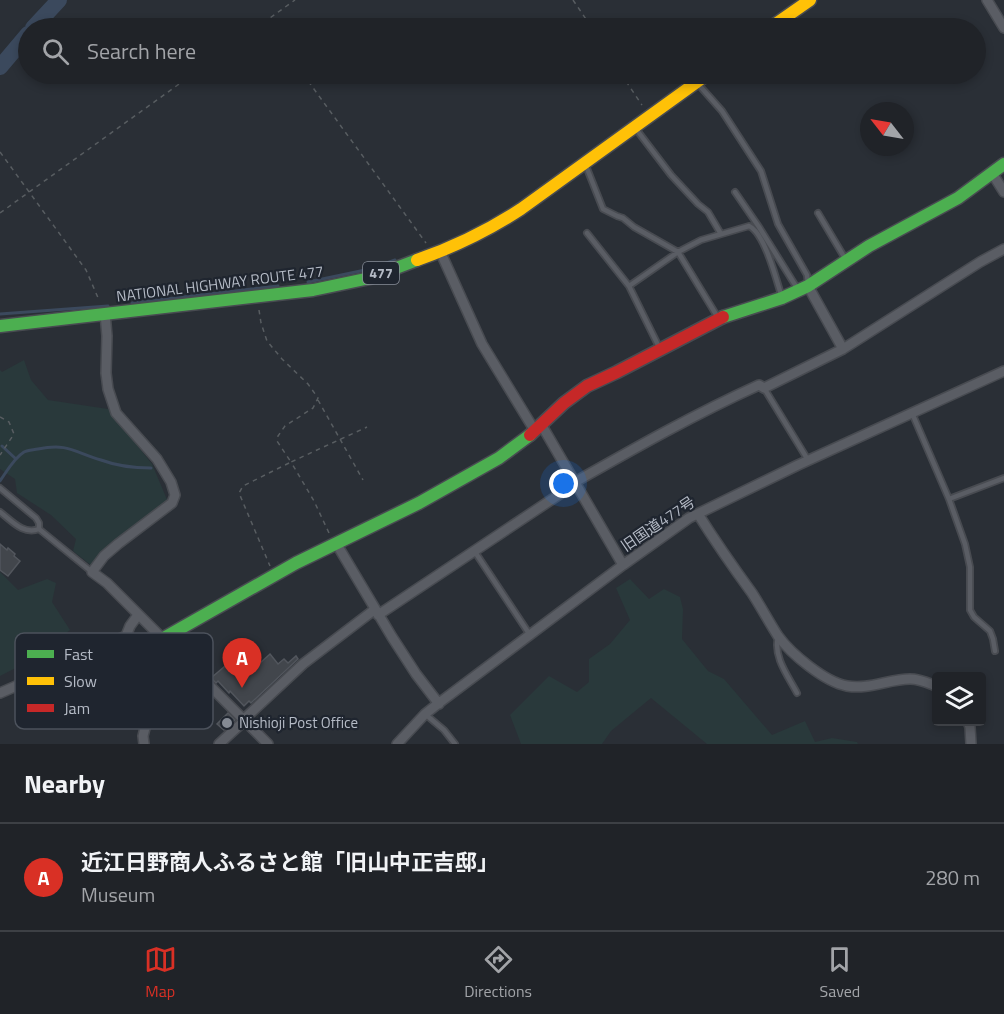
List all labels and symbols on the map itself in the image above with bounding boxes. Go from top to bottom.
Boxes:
north arrow [860,102,914,156]
street label: NATIONAL HIGHWAY ROUTE 477 [115,259,325,308]
road number: 477 [363,262,399,284]
your location [549,469,578,498]
street label: 旧国道477号 [616,490,699,557]
legend [15,633,213,729]
pin: A [222,638,262,688]
text: Fast [64,642,93,666]
text: Slow [64,669,97,693]
text: Jam [64,696,90,720]
place label: Nishioji Post Office [239,711,358,734]
marker: Nishioji Post Office [220,716,234,730]

